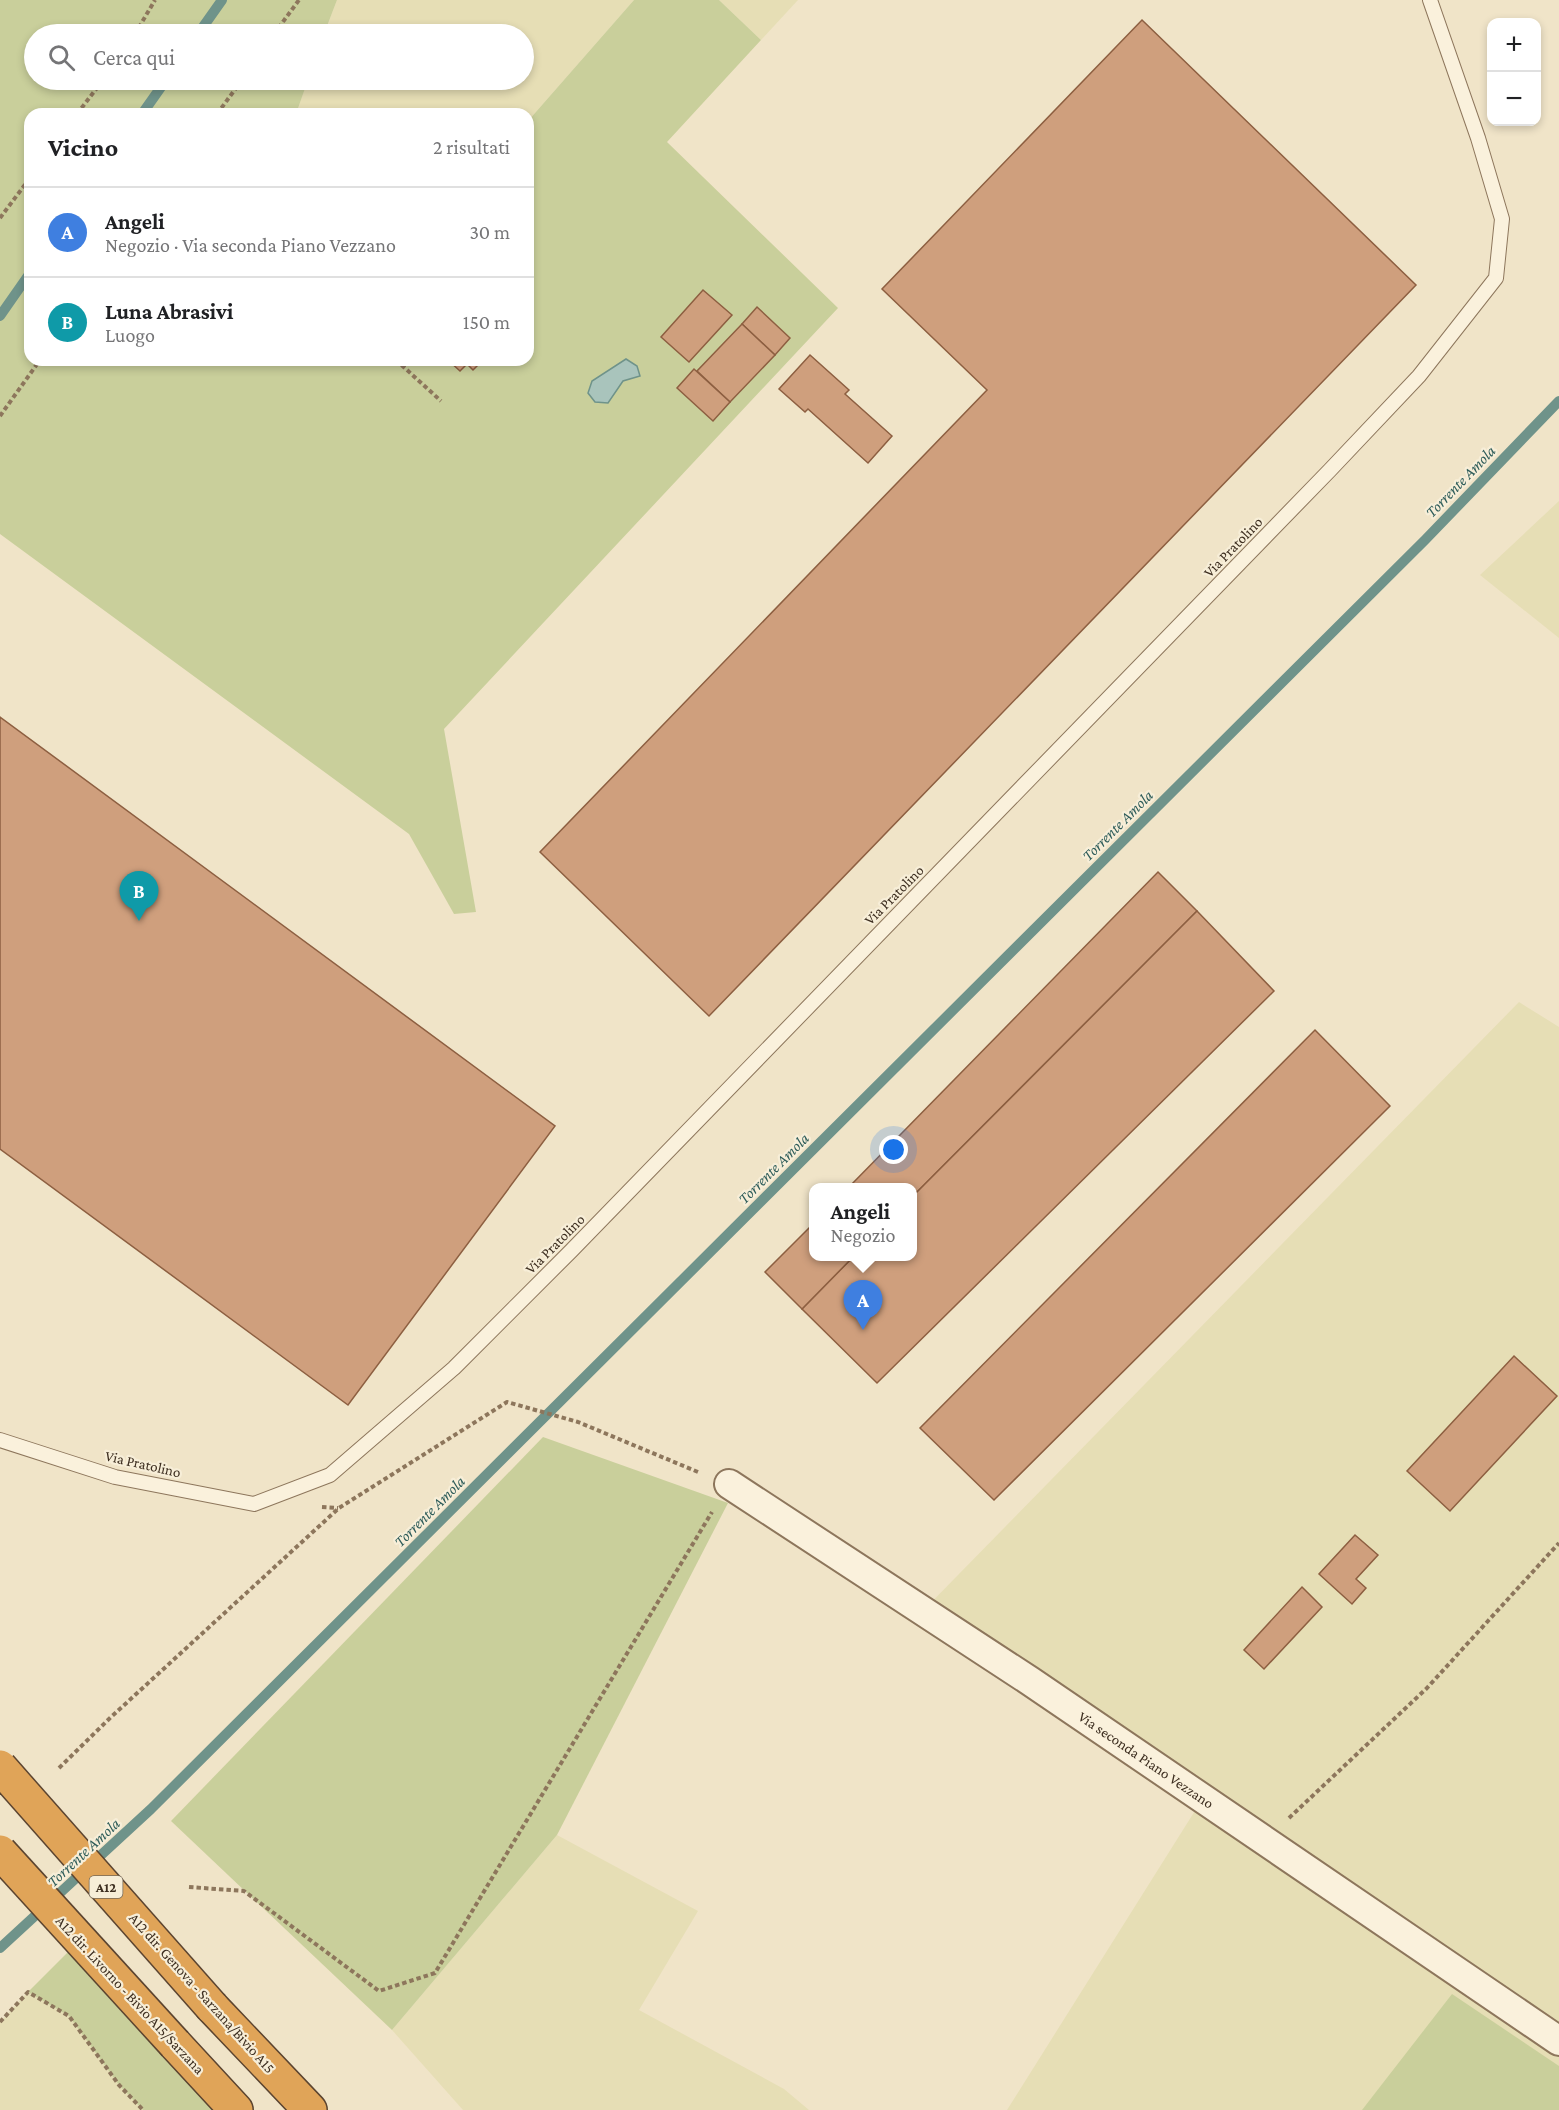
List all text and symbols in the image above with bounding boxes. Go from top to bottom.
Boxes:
map controls [1487,18,1541,126]
button: + [1487,18,1541,72]
search box [24,24,534,90]
icon: search [45,41,78,74]
text: Cerca qui [93,45,175,70]
button: − [1487,72,1541,126]
text: Vicino [48,133,118,162]
text: 2 risultati [433,136,510,158]
text: Angeli [105,209,165,234]
text: A [62,221,73,243]
text: 30 m [469,221,510,243]
text: Negozio · Via seconda Piano Vezzano [105,234,396,256]
text: Luna Abrasivi [105,299,233,324]
text: B [62,311,73,333]
text: 150 m [463,311,510,333]
text: Luogo [105,324,155,346]
water label: Torrente Amola [1422,442,1499,521]
street label: Via Pratolino [1200,514,1266,580]
water label: Torrente Amola [1079,786,1156,864]
street label: Via Pratolino [861,862,927,928]
pin: B [120,872,158,921]
water label: Torrente Amola [735,1129,812,1207]
your location [879,1135,908,1164]
popup [809,1183,917,1261]
text: Angeli [831,1199,890,1224]
street label: Via Pratolino [522,1211,588,1277]
text: Negozio [831,1224,895,1246]
pin: A [844,1280,882,1330]
street label: Via Pratolino [104,1448,182,1480]
water label: Torrente Amola [391,1472,468,1550]
street label: Via seconda Piano Vezzano [1075,1708,1217,1812]
water label: Torrente Amola [44,1814,123,1890]
road number: A12 [90,1876,122,1898]
street label: A12 dir. Genova - Sarzana/Bivio A15 [126,1910,278,2076]
street label: A12 dir. Livorno - Bivio A15/Sarzana [52,1913,208,2077]

